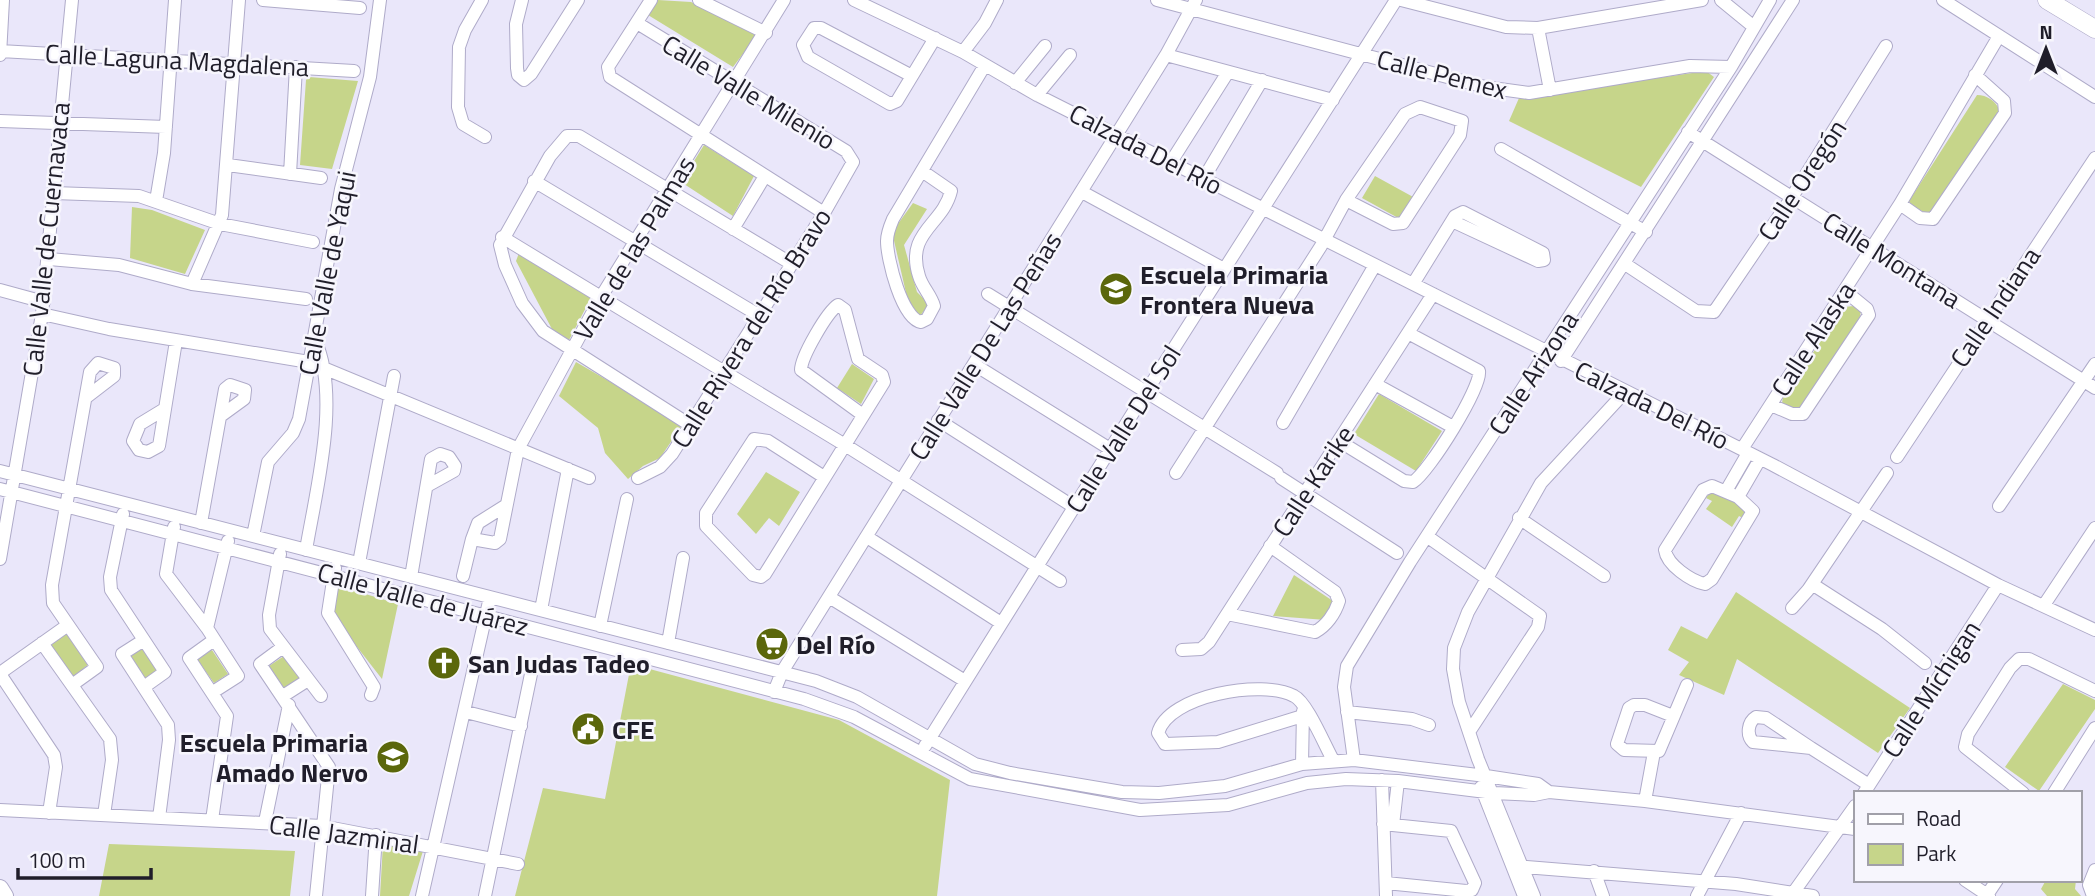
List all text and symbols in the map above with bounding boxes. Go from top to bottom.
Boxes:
north arrow [2011,14,2081,84]
text: N [2039,17,2053,46]
street label: Calle Valle Milenio [655,25,843,159]
street label: Calle Laguna Magdalena [44,34,310,86]
street label: Calle Pemex [1373,39,1511,109]
street label: Calzada Del Río [1062,94,1230,204]
street label: Calle Valle de Cuernavaca [12,100,80,378]
street label: Calle Oregón [1748,111,1856,249]
street label: Valle de las Palmas [563,148,705,348]
street label: Calle Valle de Yaqui [288,167,366,379]
street label: Calle Rivera del Río Bravo [661,200,841,456]
street label: Calle Montana [1815,202,1969,318]
street label: Calle Valle De Las Peñas [899,224,1071,468]
street label: Calle Indiana [1940,239,2050,375]
place label: Escuela Primaria Frontera Nueva [1140,255,1328,324]
school or university icon: Escuela Primaria Frontera Nueva [1097,270,1135,308]
street label: Calle Alaska [1761,274,1865,404]
street label: Calle Arizona [1478,303,1588,443]
street label: Calle Valle Del Sol [1056,337,1190,521]
street label: Calzada Del Río [1568,351,1736,459]
street label: Calle Karike [1262,418,1364,544]
street label: Calle Valle de Juárez [313,552,533,646]
street label: Calle Míchigan [1872,613,1990,765]
supermarket icon: Del Río [753,625,791,663]
place label: Del Río [796,625,875,664]
church icon: San Judas Tadeo [425,644,463,682]
place label: San Judas Tadeo [468,644,650,683]
public building icon: CFE [569,710,607,748]
place label: CFE [612,710,654,749]
place label: Escuela Primaria Amado Nervo [180,723,368,792]
school or university icon: Escuela Primaria Amado Nervo [374,738,412,776]
legend [1854,791,2081,882]
text: Road [1916,802,1961,834]
street label: Calle Jazminal [267,804,421,864]
scale bar [18,836,150,880]
text: Park [1916,837,1956,869]
text: 100 m [28,844,85,876]

